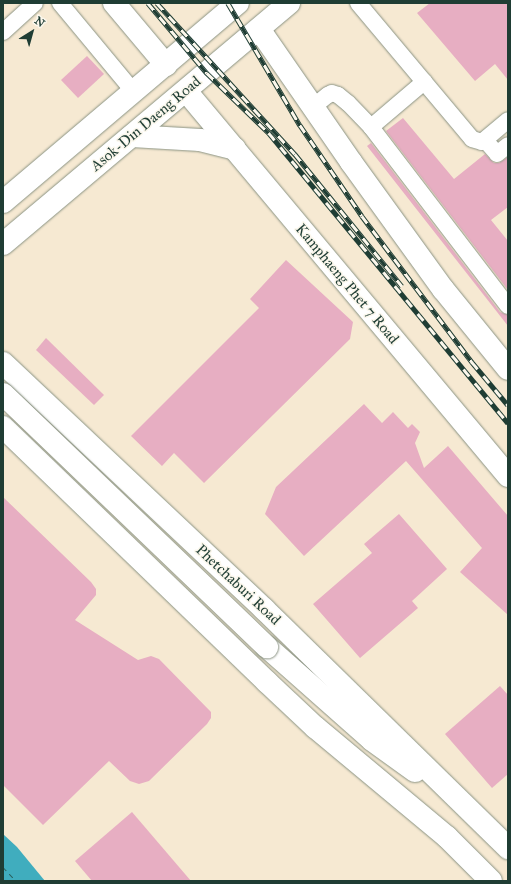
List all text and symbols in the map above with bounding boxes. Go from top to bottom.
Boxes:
north arrow [12,12,52,52]
text: N [32,14,47,30]
street label: Asok-Din Daeng Road [87,73,205,175]
street label: Kamphaeng Phet 7 Road [292,220,402,348]
street label: Phetchaburi Road [192,541,284,629]

